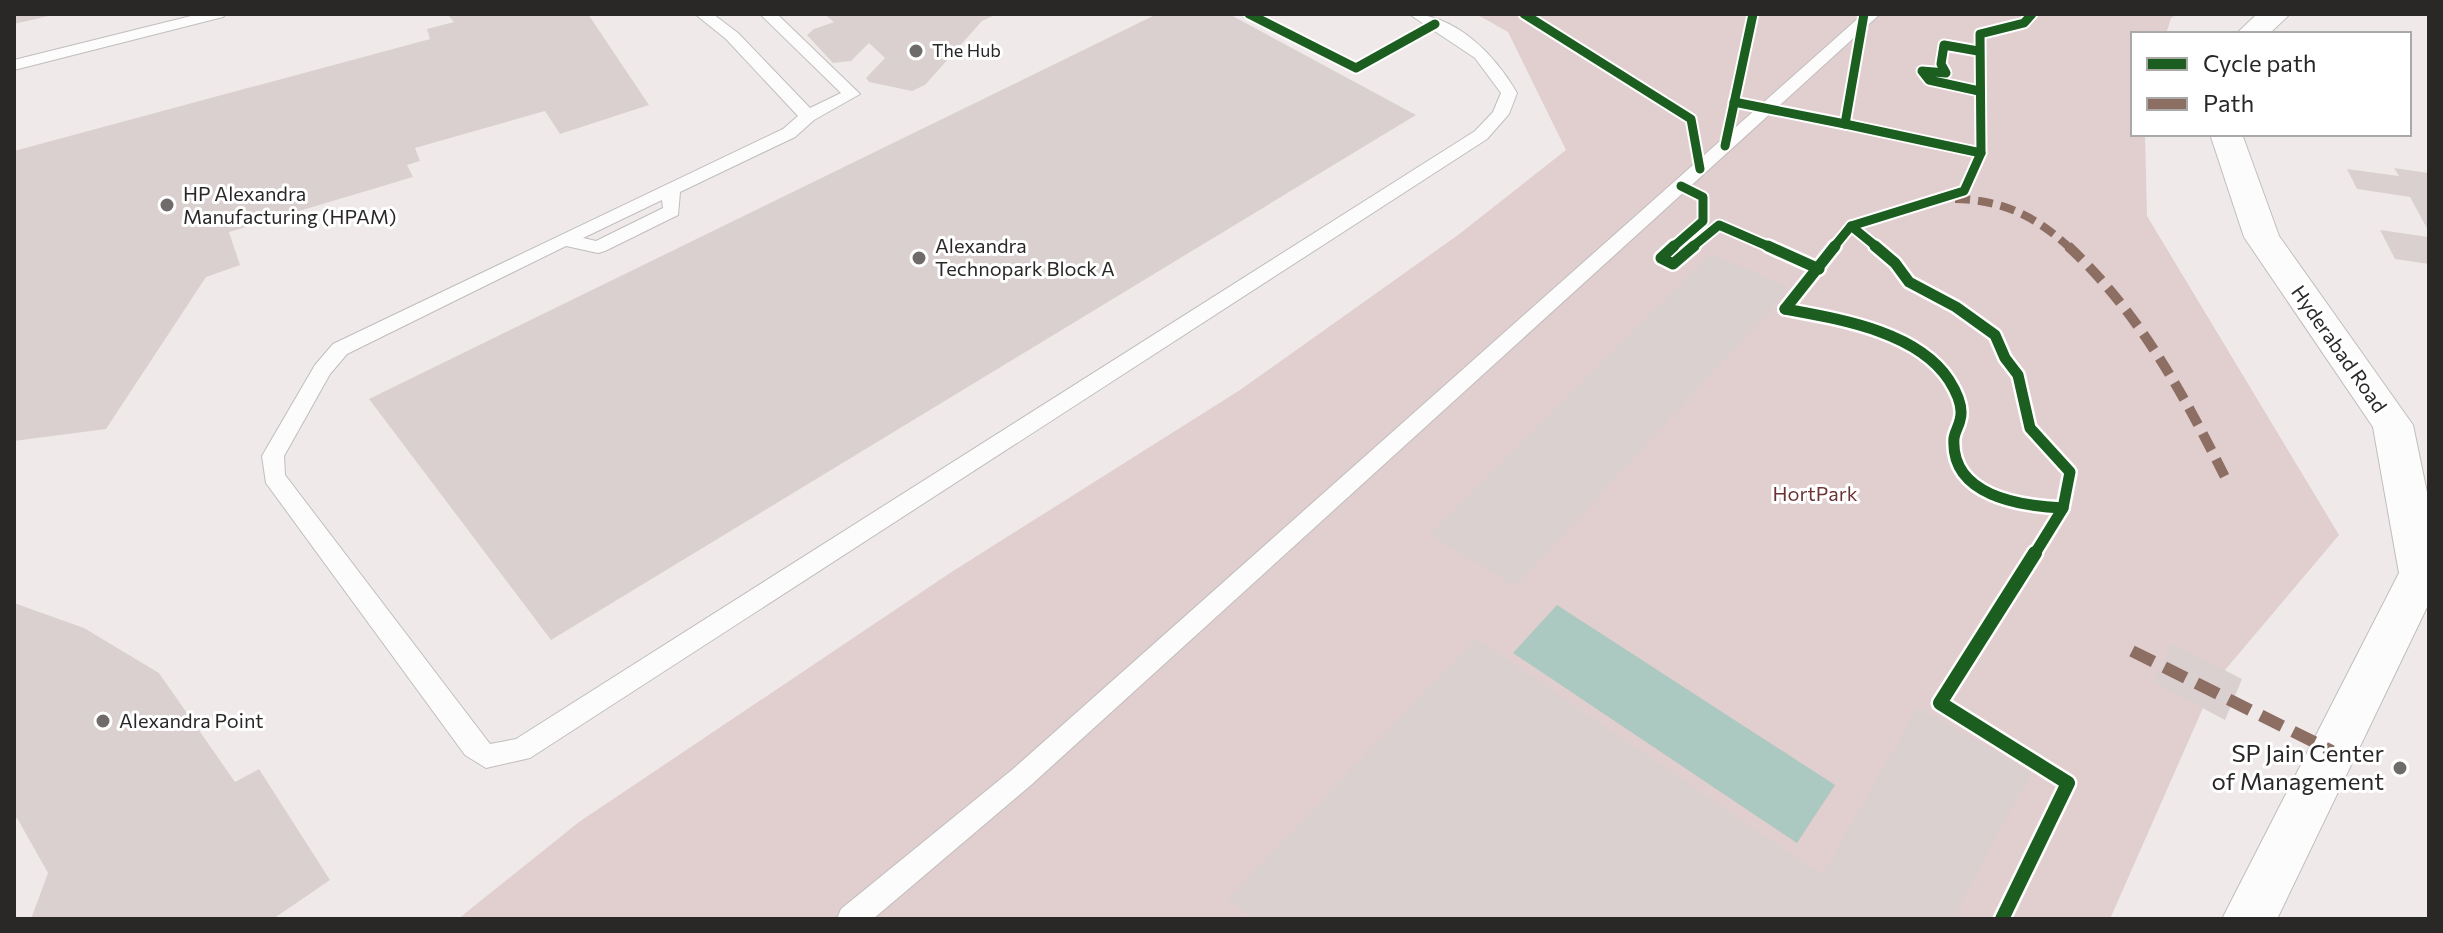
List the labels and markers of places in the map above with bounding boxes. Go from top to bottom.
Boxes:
place label: The Hub [932,39,1001,61]
marker: The Hub [907,42,925,60]
place label: HP Alexandra Manufacturing (HPAM) [183,181,397,228]
marker: HP Alexandra Manufacturing (HPAM) [158,196,176,214]
place label: Alexandra Technopark Block A [935,233,1115,280]
marker: Alexandra Technopark Block A [910,249,928,267]
place label: Alexandra Point [119,708,264,732]
marker: Alexandra Point [94,712,112,730]
place label: SP Jain Center of Management [2212,738,2384,795]
marker: SP Jain Center of Management [2391,759,2409,777]

